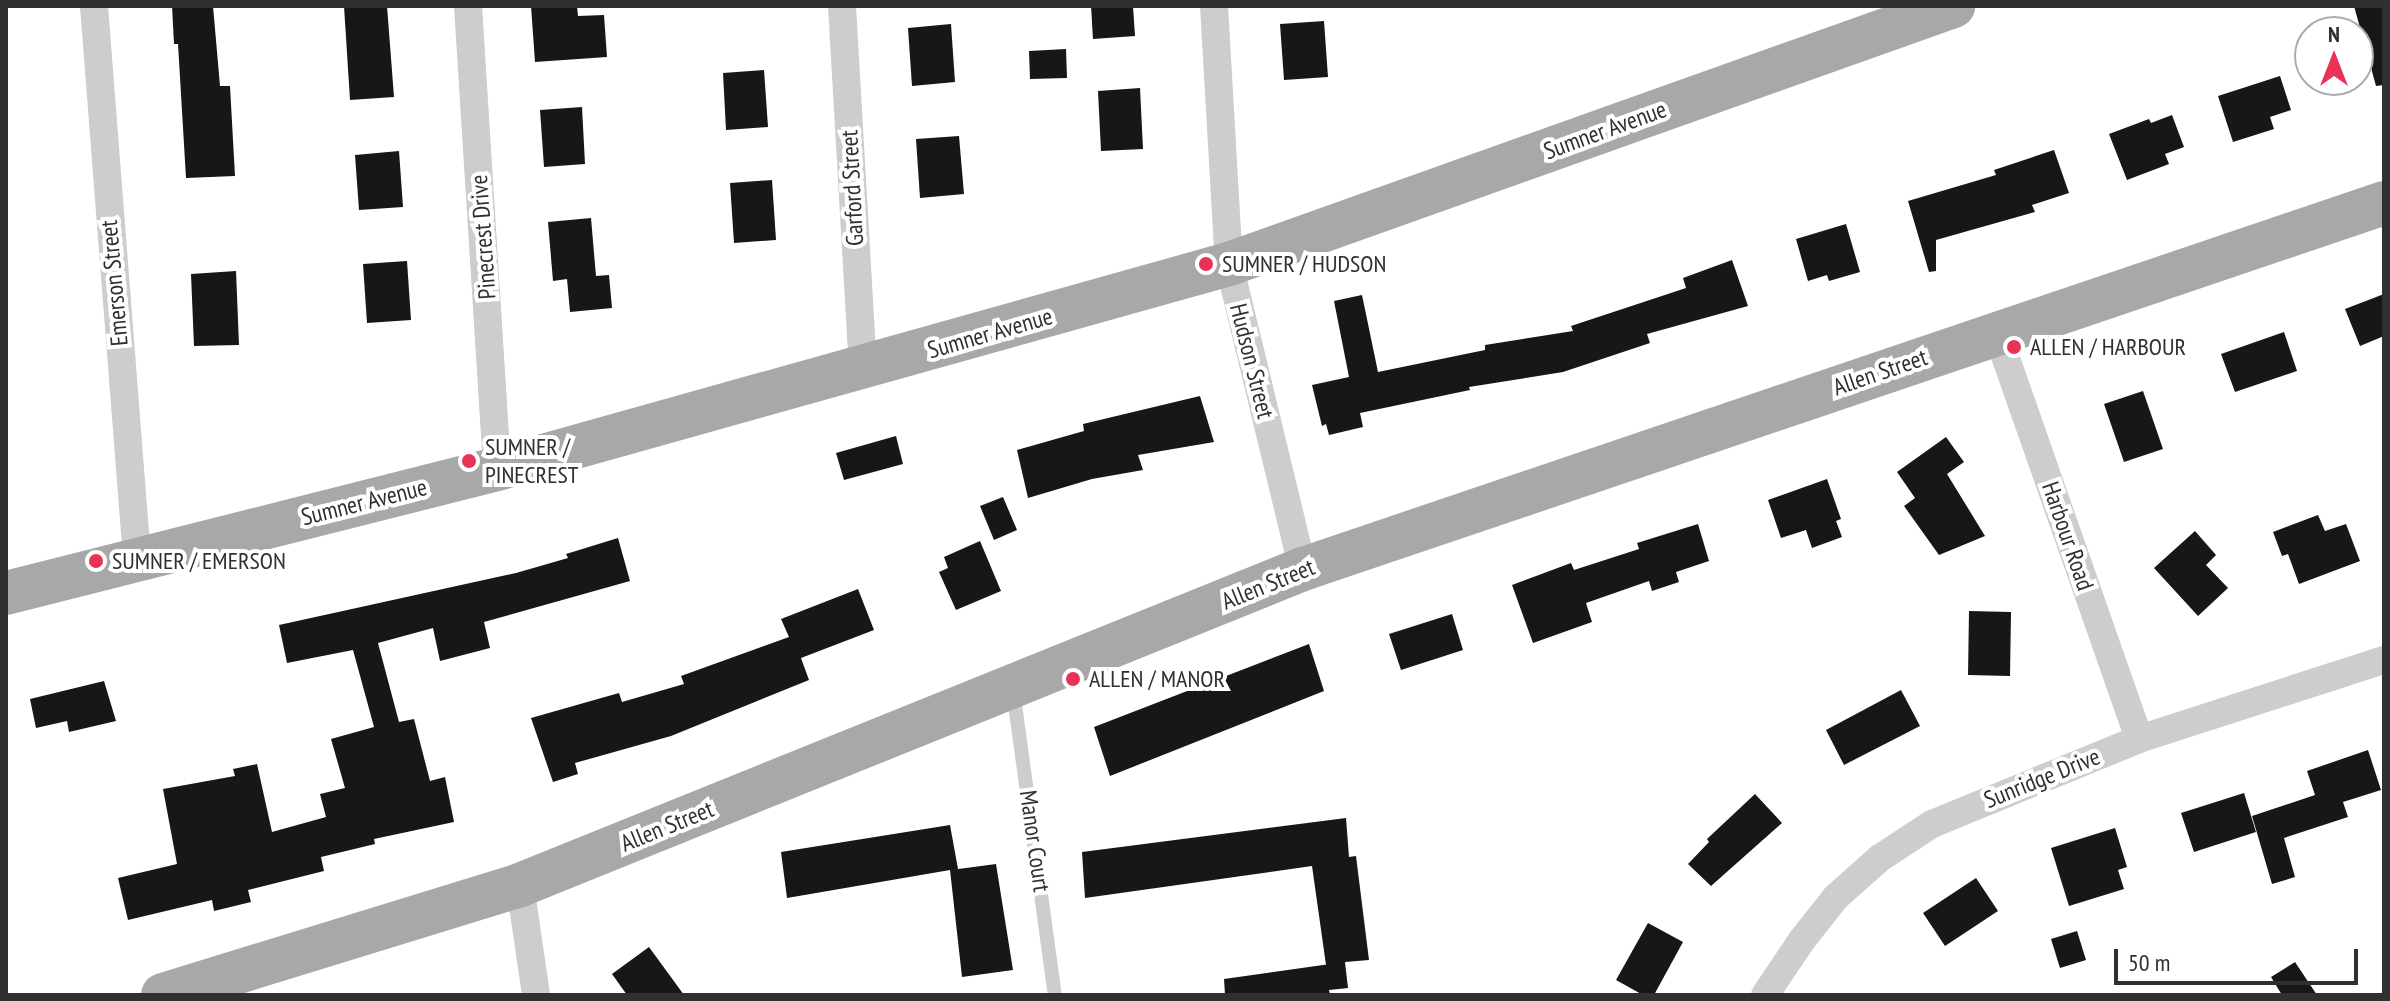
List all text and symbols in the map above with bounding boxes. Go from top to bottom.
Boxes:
north arrow [2294,16,2374,96]
text: N [2328,20,2340,48]
street label: Sumner Avenue [1539,94,1671,166]
street label: Garford Street [835,129,869,247]
street label: Pinecrest Drive [464,174,502,300]
street label: Emerson Street [94,219,134,347]
place label: SUMNER / HUDSON [1222,250,1386,278]
marker: SUMNER / HUDSON [1197,255,1215,273]
street label: Sumner Avenue [924,301,1056,365]
street label: Hudson Street [1224,301,1280,421]
place label: ALLEN / HARBOUR [2030,333,2186,361]
marker: ALLEN / HARBOUR [2005,338,2023,356]
street label: Allen Street [1829,342,1931,402]
place label: SUMNER / PINECREST [485,433,578,489]
marker: SUMNER / PINECREST [460,452,478,470]
street label: Sumner Avenue [298,472,430,532]
street label: Harbour Road [2036,478,2100,594]
place label: SUMNER / EMERSON [112,547,286,575]
marker: SUMNER / EMERSON [87,552,105,570]
street label: Allen Street [1217,552,1319,616]
place label: ALLEN / MANOR [1089,665,1225,693]
marker: ALLEN / MANOR [1064,670,1082,688]
street label: Sunridge Drive [1980,742,2104,814]
street label: Manor Court [1014,788,1056,894]
street label: Allen Street [616,794,718,858]
scale bar [2118,933,2362,983]
text: 50 m [2128,947,2170,978]

